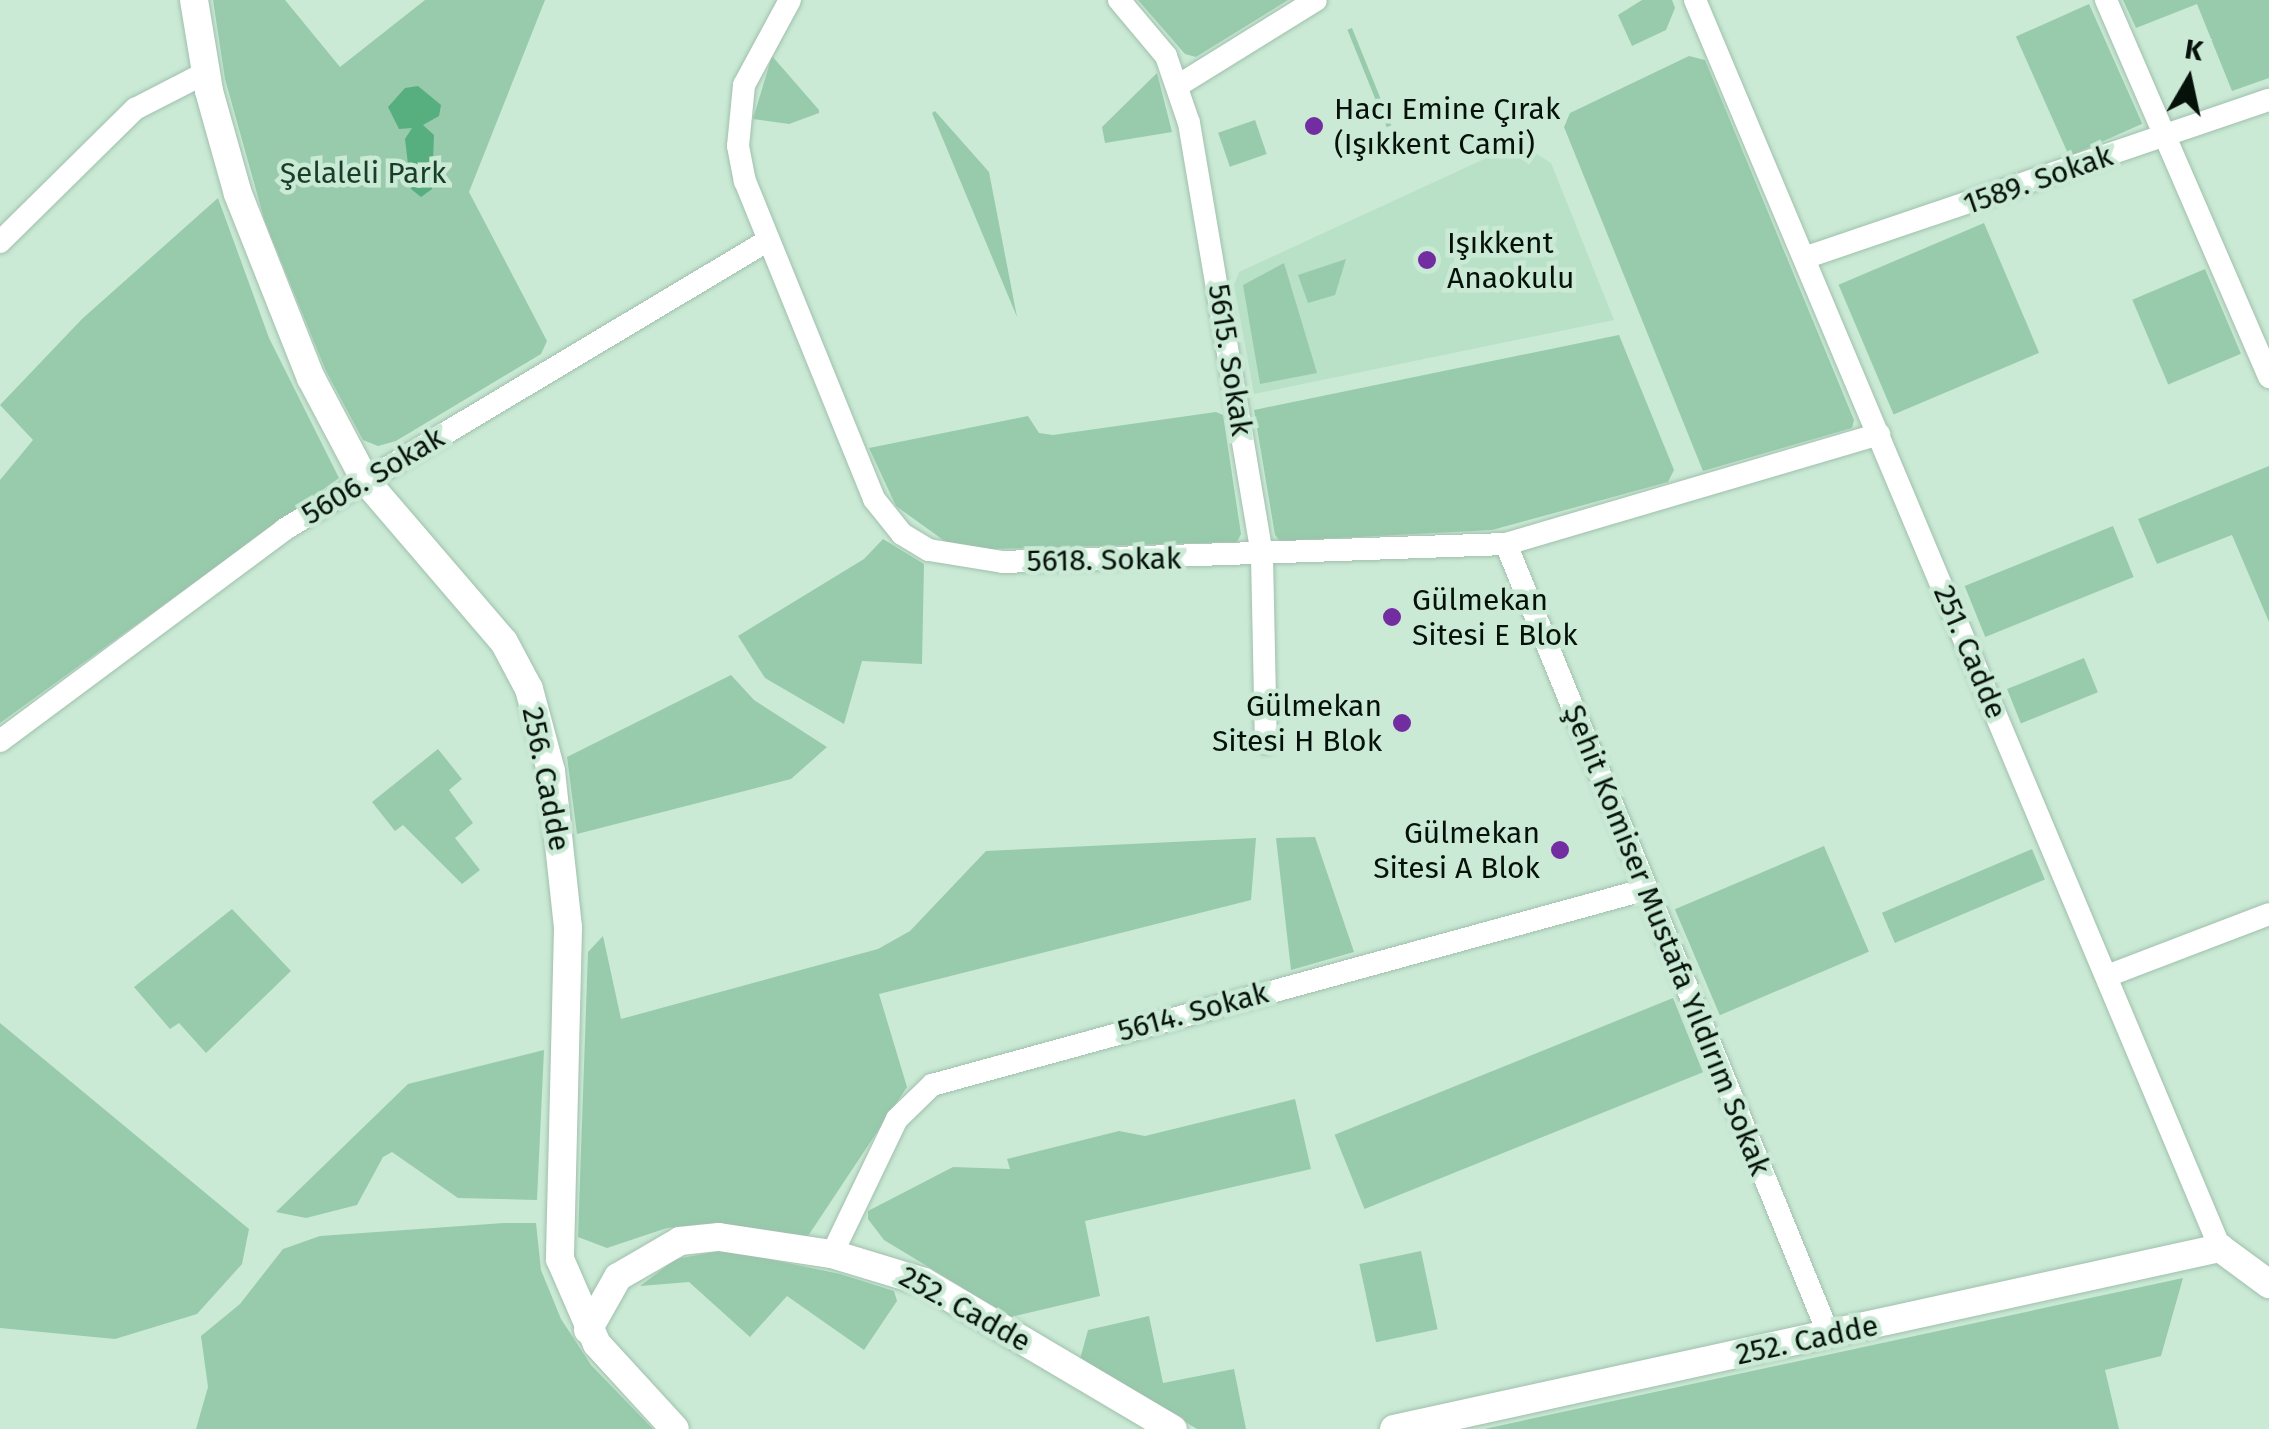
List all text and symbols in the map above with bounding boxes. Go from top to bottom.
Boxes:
north arrow [2139,30,2239,130]
text: K [2182,32,2205,68]
place label: Hacı Emine Çırak (Işıkkent Cami) [1334,91,1560,162]
marker: Hacı Emine Çırak (Işıkkent Cami) [1303,115,1325,137]
street label: 1589. Sokak [1959,138,2117,222]
park label: Şelaleli Park [280,155,446,191]
place label: Işıkkent Anaokulu [1447,225,1574,296]
marker: Işıkkent Anaokulu [1416,249,1438,271]
street label: 5615. Sokak [1200,282,1260,438]
street label: 5606. Sokak [295,420,451,532]
street label: 5618. Sokak [1026,541,1182,579]
street label: 251. Cadde [1926,580,2014,724]
place label: Gülmekan Sitesi E Blok [1412,582,1578,652]
marker: Gülmekan Sitesi E Blok [1381,606,1403,628]
place label: Gülmekan Sitesi H Blok [1212,688,1382,758]
street label: Şehit Komiser Mustafa Yıldırım Sokak [1556,699,1778,1181]
street label: 256. Cadde [514,704,578,854]
marker: Gülmekan Sitesi H Blok [1391,712,1413,734]
place label: Gülmekan Sitesi A Blok [1373,815,1540,886]
marker: Gülmekan Sitesi A Blok [1549,839,1571,861]
street label: 5614. Sokak [1114,975,1272,1049]
street label: 252. Cadde [893,1258,1037,1360]
street label: 252. Cadde [1733,1307,1881,1373]

